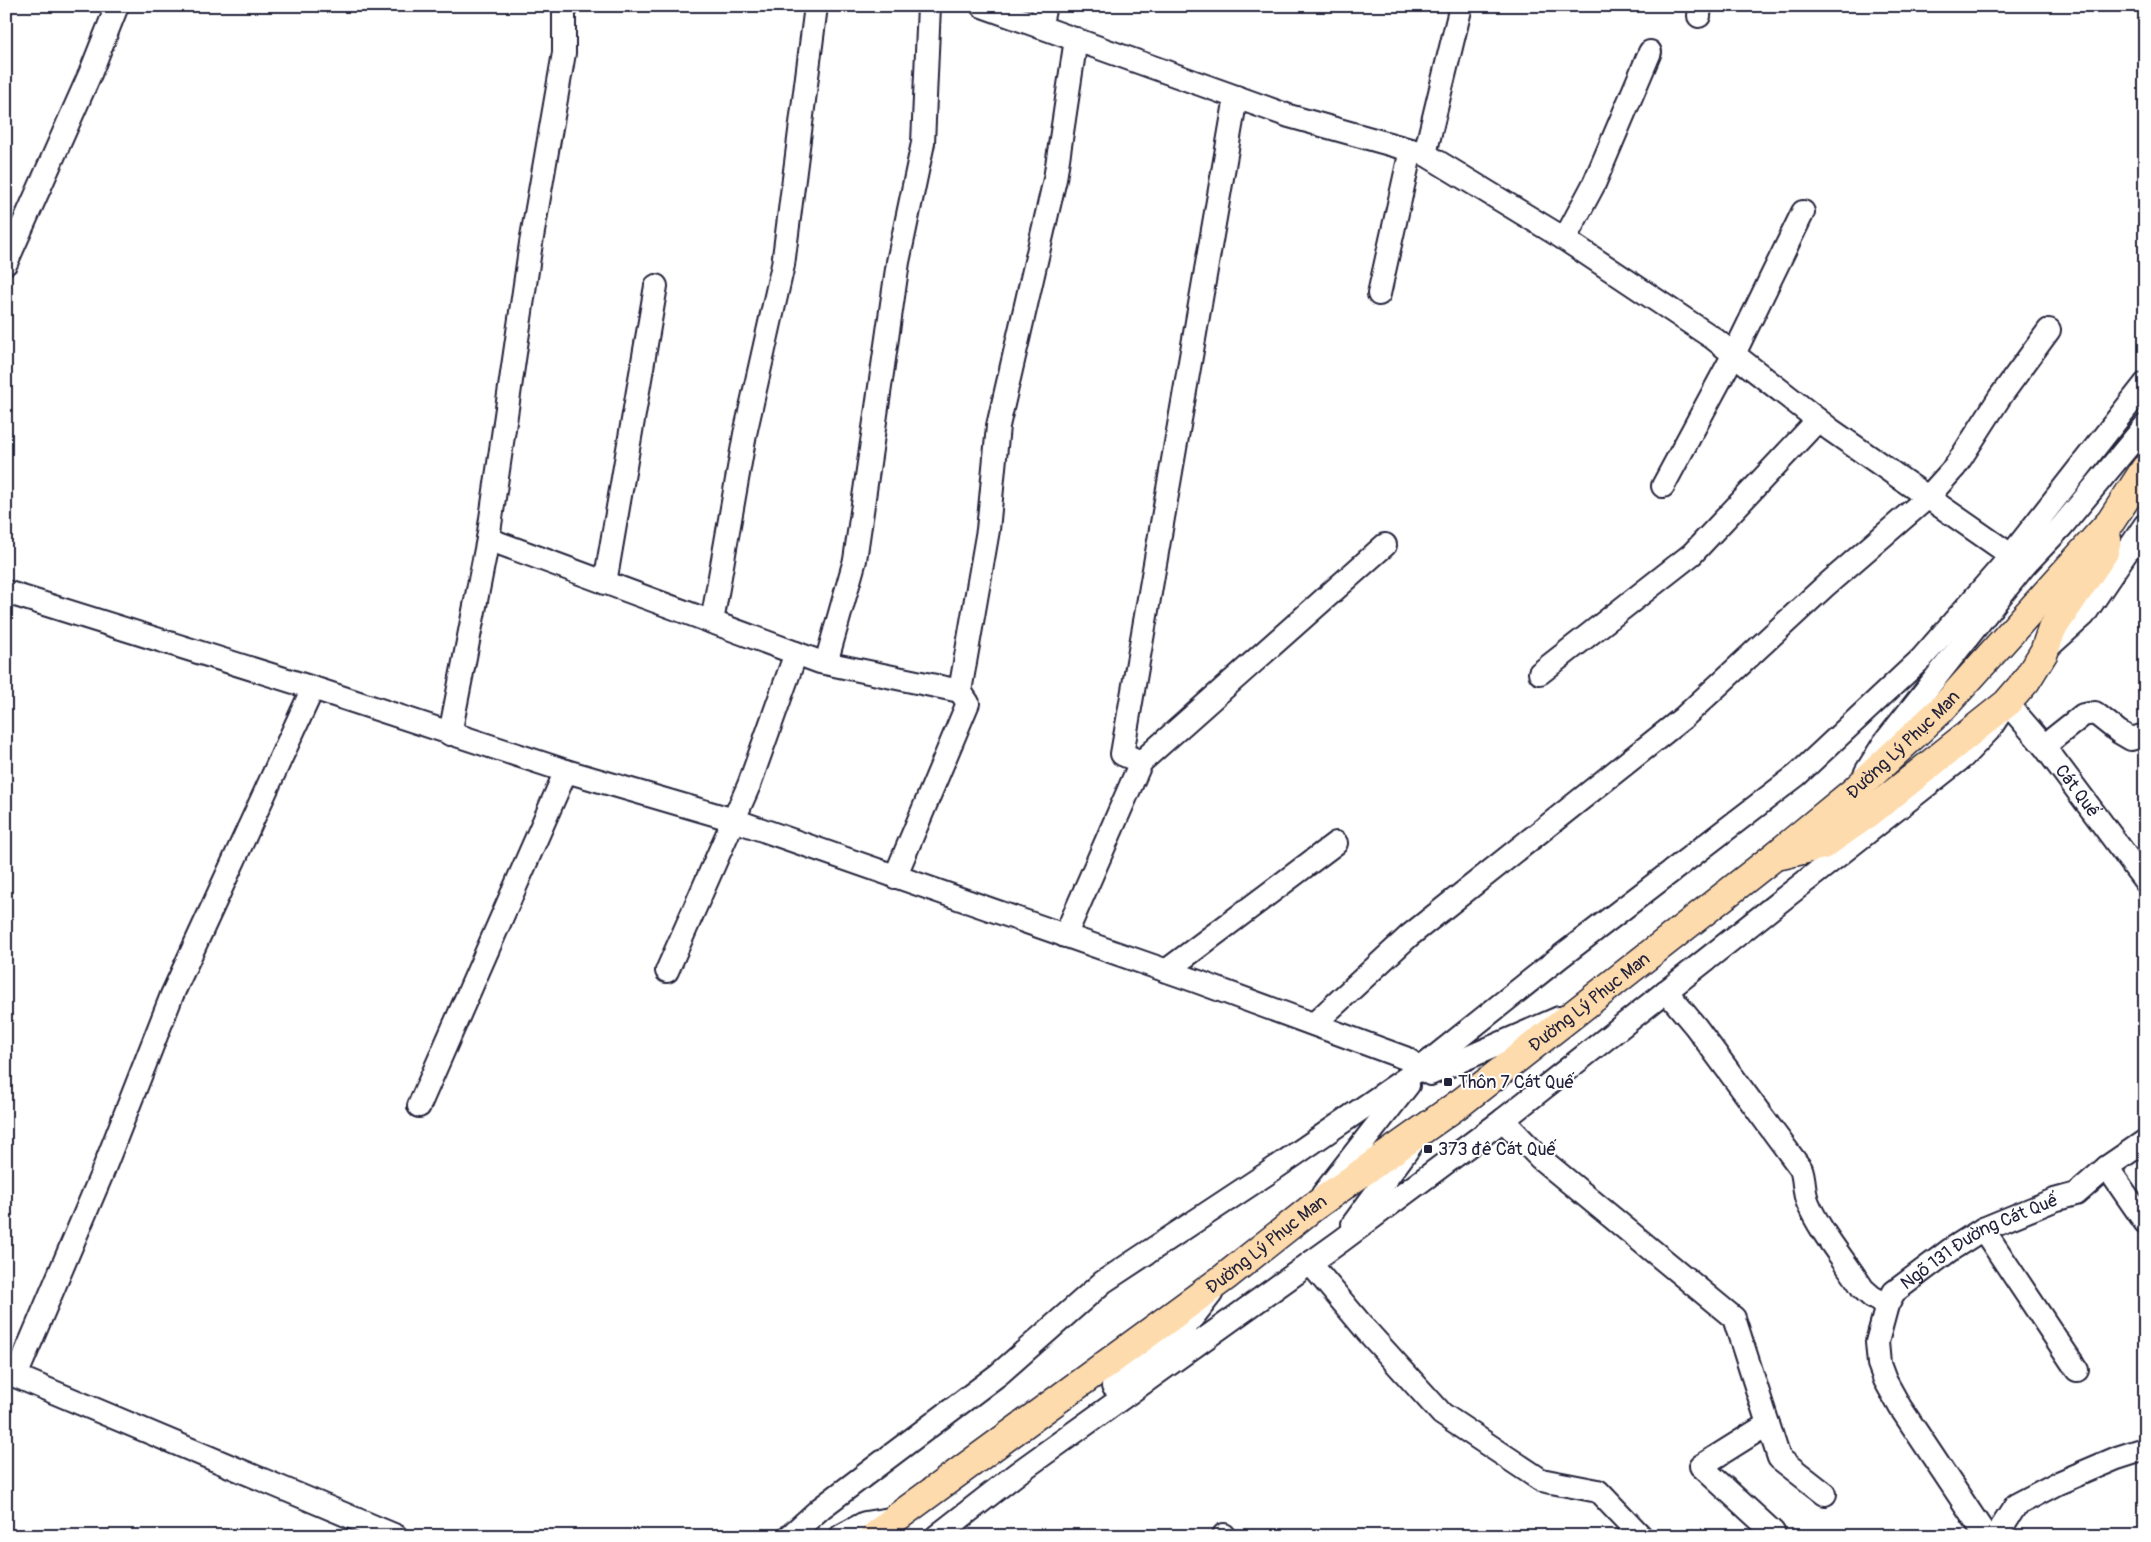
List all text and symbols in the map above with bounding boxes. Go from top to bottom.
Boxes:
street label: Đường Lý Phục Man [1841,686,1965,804]
street label: Cát Quế [2050,760,2105,822]
street label: Đường Lý Phục Man [1524,947,1654,1057]
place label: Thôn 7 Cát Quế [1458,1071,1575,1094]
marker: Thôn 7 Cát Quế [1442,1076,1454,1088]
place label: 373 đê Cát Quế [1438,1138,1557,1161]
marker: 373 đê Cát Quế [1422,1143,1434,1155]
street label: Ngõ 131 Đường Cát Quế [1896,1188,2062,1295]
street label: Đường Lý Phục Man [1201,1190,1331,1299]

